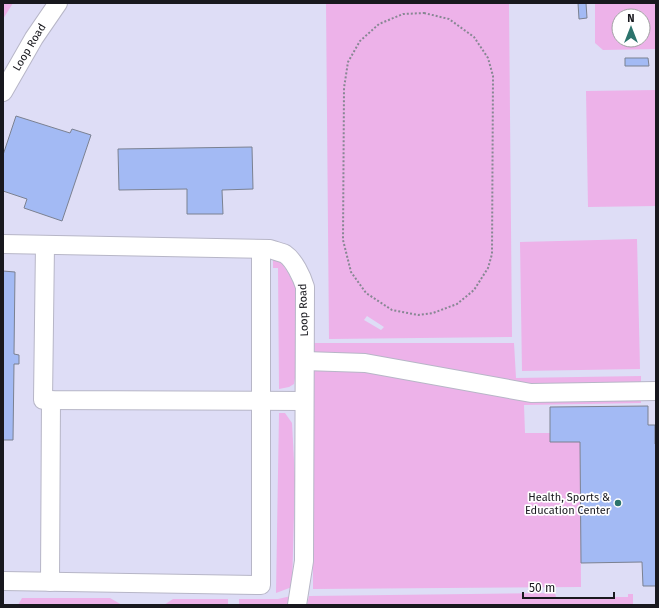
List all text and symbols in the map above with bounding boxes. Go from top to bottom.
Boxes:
north arrow [611,8,651,48]
text: N [627,12,635,25]
street label: Loop Road [10,21,49,73]
street label: Loop Road [296,283,311,337]
place label: Health, Sports & Education Center [525,491,611,517]
marker: Health, Sports & Education Center [613,498,623,508]
scale bar [523,574,614,600]
text: 50 m [529,581,555,595]

